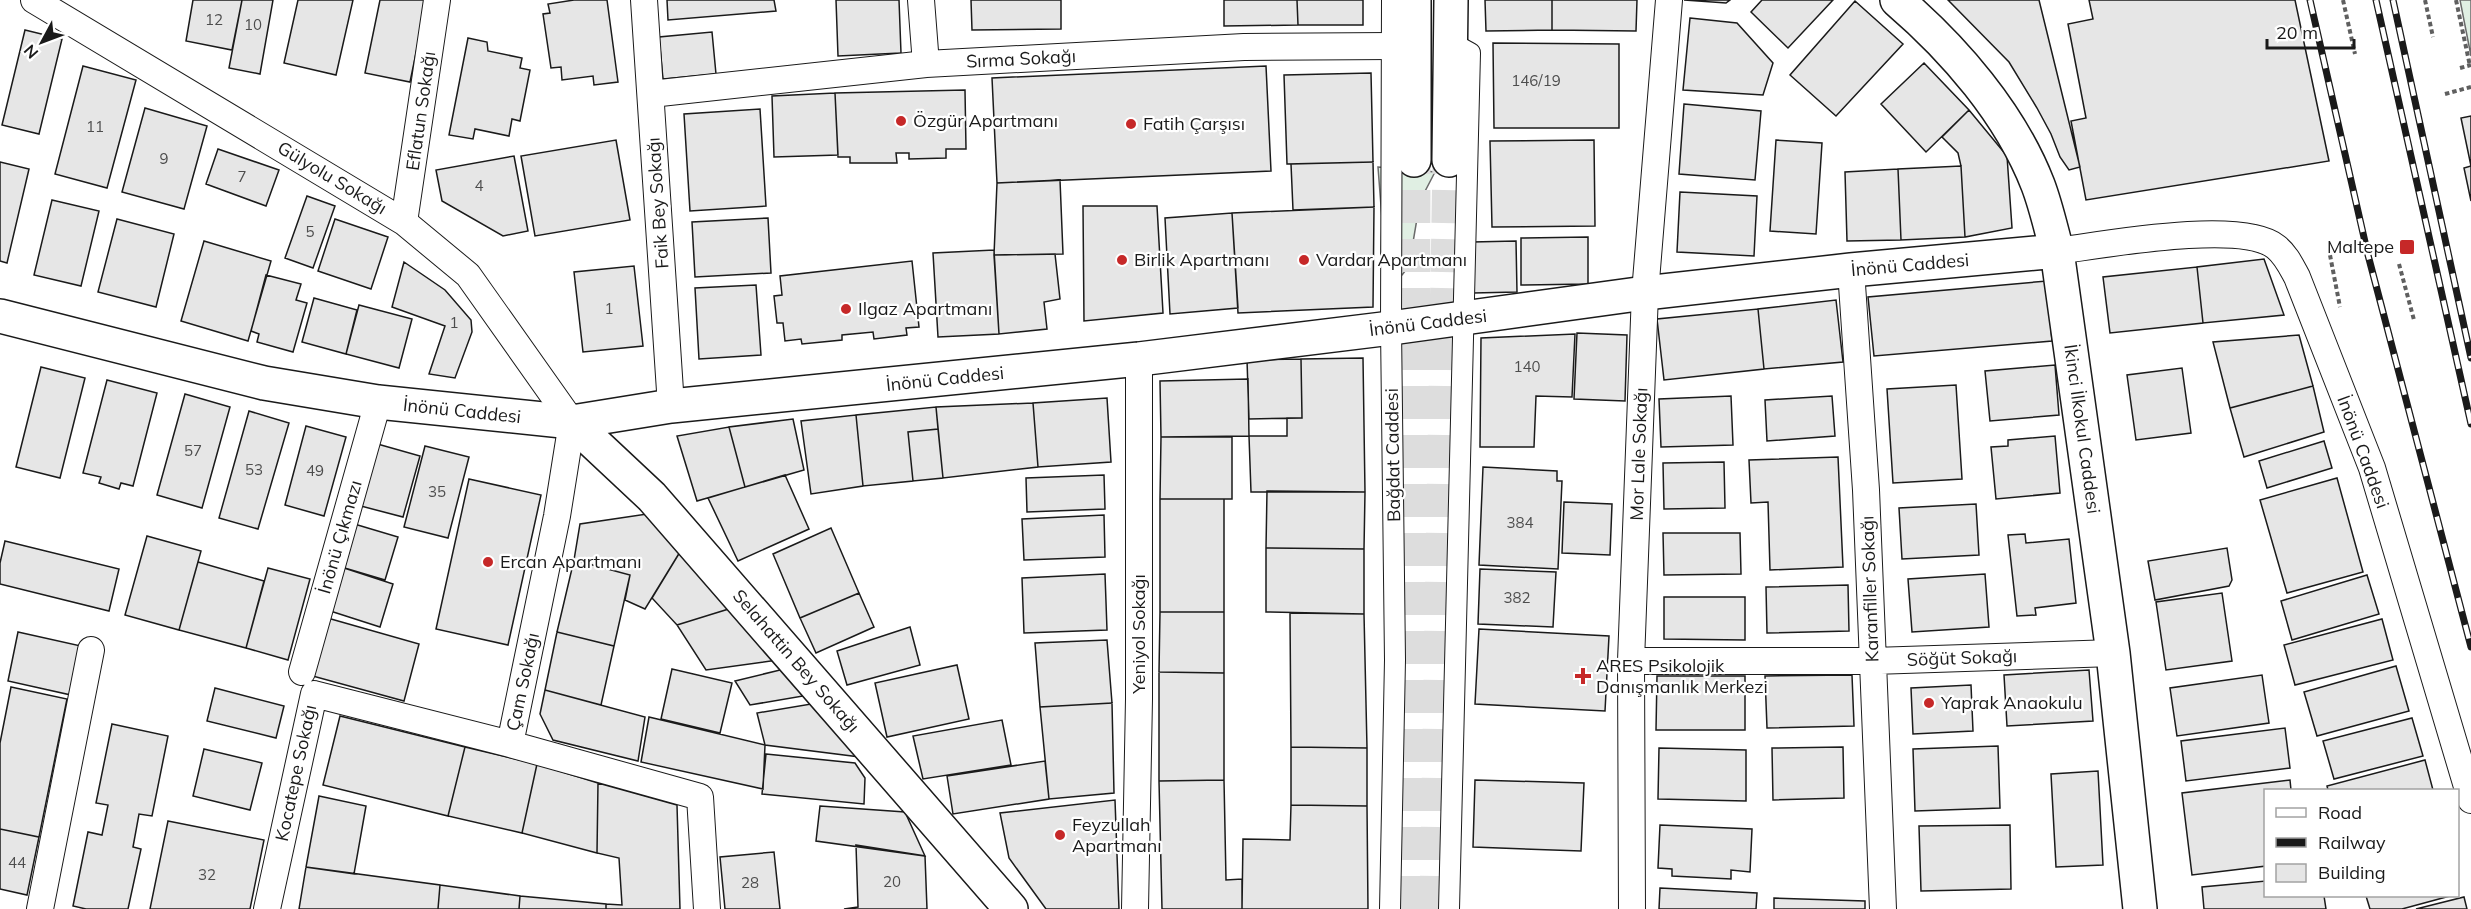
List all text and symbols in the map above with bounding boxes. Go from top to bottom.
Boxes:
house number: 12 [205,10,223,29]
north arrow [12,12,72,72]
scale bar [2267,12,2354,50]
house number: 10 [244,15,262,34]
text: 20 m [2276,21,2318,44]
text: N [19,41,42,63]
street label: Sırma Sokağı [965,44,1076,73]
street label: Eflatun Sokağı [401,50,440,172]
house number: 146/19 [1511,71,1561,90]
place label: Özgür Apartmanı [913,109,1058,132]
place label: Fatih Çarşısı [1143,112,1245,135]
marker: Özgür Apartmanı [894,114,908,128]
house number: 11 [86,117,104,136]
marker: Fatih Çarşısı [1124,117,1138,131]
street label: Gülyolu Sokağı [273,136,391,219]
street label: Faik Bey Sokağı [641,137,674,269]
house number: 9 [159,149,169,168]
house number: 7 [237,167,247,186]
house number: 4 [474,176,484,195]
house number: 5 [305,222,315,241]
place label: Maltepe [2327,235,2394,258]
marker: Maltepe [2398,238,2416,256]
place label: Birlik Apartmanı [1134,248,1269,271]
place label: Vardar Apartmanı [1316,248,1467,271]
street label: İnönü Caddesi [1850,248,1970,281]
marker: Birlik Apartmanı [1115,253,1129,267]
marker: Vardar Apartmanı [1297,253,1311,267]
place label: Ilgaz Apartmanı [858,297,992,320]
house number: 1 [604,299,614,318]
marker: Ilgaz Apartmanı [839,302,853,316]
street label: İnönü Caddesi [1368,304,1488,341]
house number: 1 [449,313,459,332]
street label: İkinci İlkokul Caddesi [2059,343,2106,515]
house number: 140 [1513,357,1541,376]
street label: İnönü Caddesi [885,361,1005,396]
street label: Mor Lale Sokağı [1625,387,1652,521]
street label: Bağdat Caddesi [1380,388,1405,522]
street label: İnönü Caddesi [2332,392,2395,511]
street label: İnönü Caddesi [402,393,522,428]
house number: 57 [184,441,202,460]
house number: 53 [245,460,263,479]
house number: 49 [306,461,324,480]
street label: İnönü Çıkmazı [312,477,367,596]
house number: 35 [428,482,446,501]
house number: 384 [1506,513,1534,532]
street label: Karanfiller Sokağı [1855,515,1884,663]
place label: Ercan Apartmanı [500,550,641,573]
marker: Ercan Apartmanı [481,555,495,569]
street label: Yeniyol Sokağı [1127,574,1150,695]
street label: Selahattin Bey Sokağı [728,584,865,737]
house number: 382 [1503,588,1531,607]
street label: Çam Sokağı [501,631,544,733]
street label: Söğüt Sokağı [1906,644,2018,671]
place label: ARES Psikolojik Danışmanlık Merkezi [1596,654,1768,698]
marker: ARES Psikolojik Danışmanlık Merkezi [1574,667,1592,685]
place label: Yaprak Anaokulu [1940,691,2083,714]
marker: Yaprak Anaokulu [1922,696,1936,710]
street label: Kocatepe Sokağı [270,703,321,843]
legend [2264,789,2459,897]
text: Road [2318,801,2362,824]
place label: Feyzullah Apartmanı [1072,813,1162,857]
marker: Feyzullah Apartmanı [1053,828,1067,842]
text: Railway [2318,831,2386,854]
house number: 44 [8,853,26,872]
text: Building [2318,861,2386,884]
house number: 32 [198,865,216,884]
house number: 20 [883,872,901,891]
house number: 28 [741,873,759,892]

